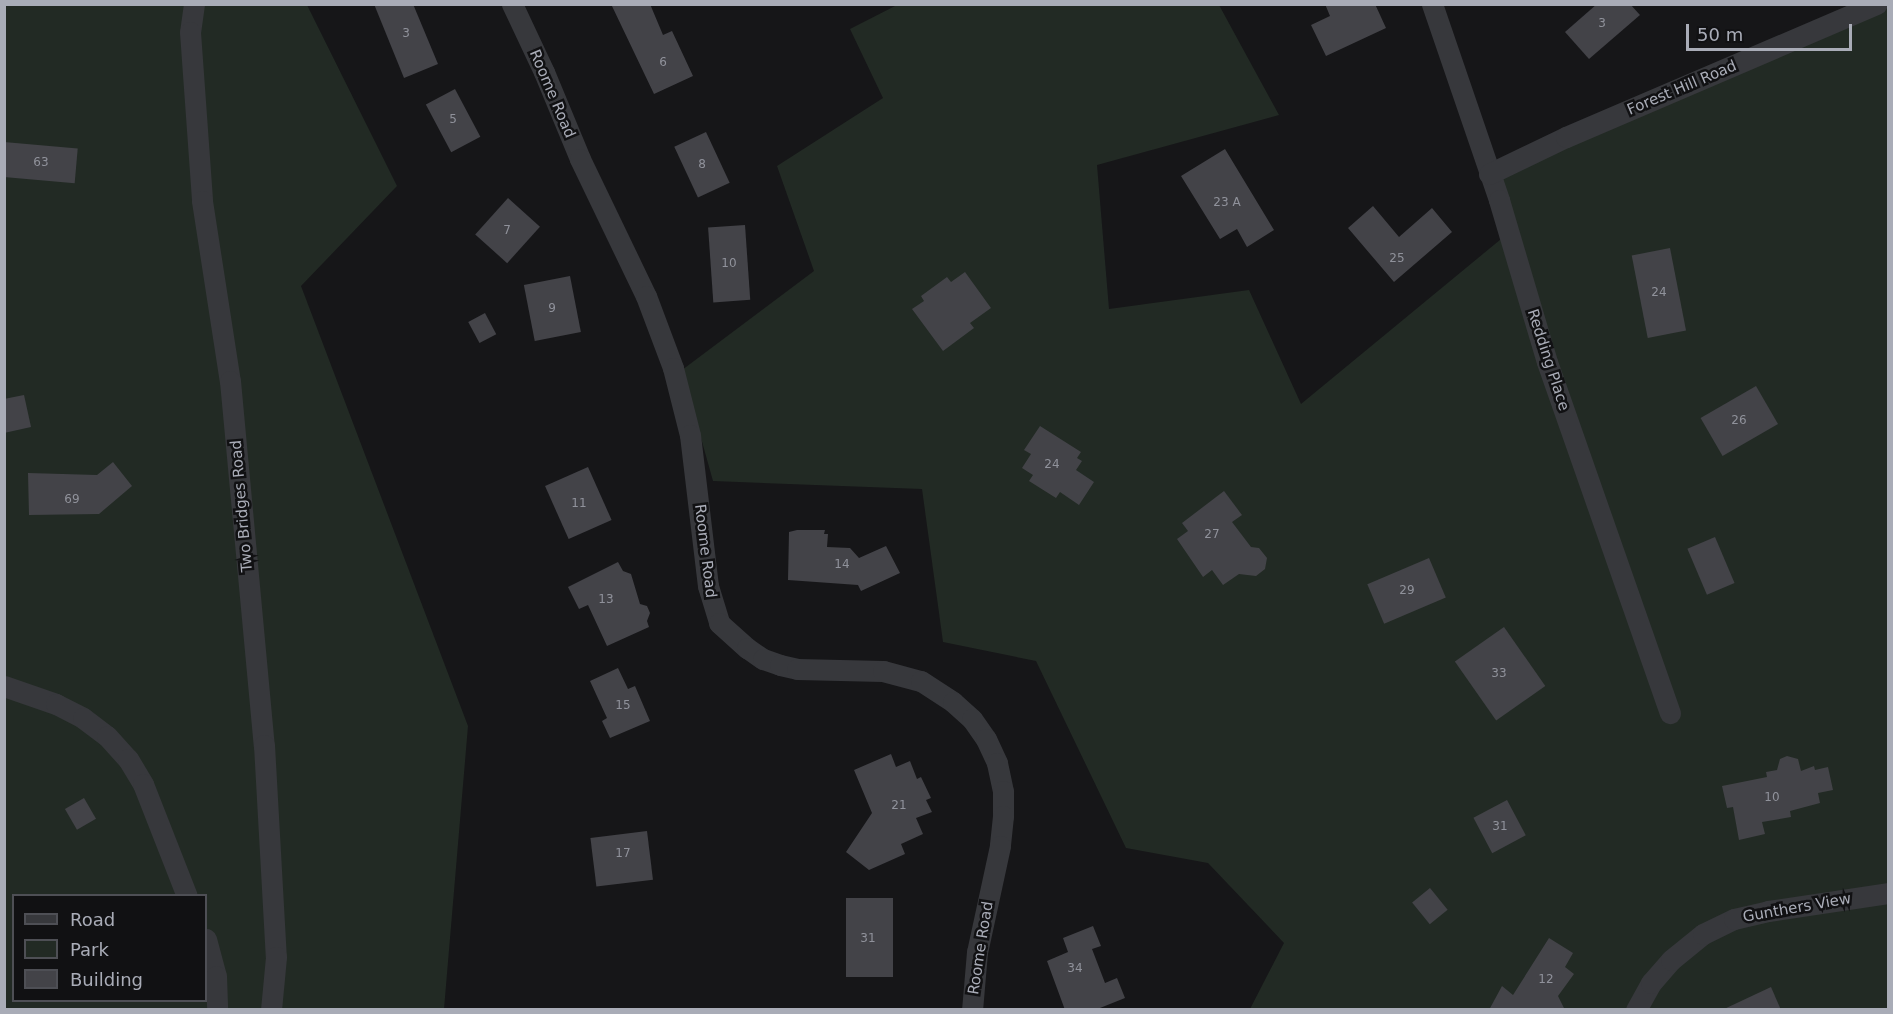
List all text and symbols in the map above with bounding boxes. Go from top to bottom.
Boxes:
scale bar [1689,12,1856,50]
house number: 3 [1598,17,1606,31]
text: 50 m [1697,24,1743,45]
house number: 3 [402,27,410,41]
street label: Roome Road [525,47,579,141]
house number: 6 [659,56,667,70]
street label: Forest Hill Road [1625,57,1739,119]
house number: 5 [449,113,457,127]
house number: 63 [33,156,49,170]
house number: 8 [698,158,706,172]
house number: 23 A [1213,196,1241,210]
house number: 7 [503,224,511,238]
house number: 25 [1389,252,1405,266]
house number: 10 [721,257,737,271]
house number: 24 [1651,286,1667,300]
house number: 9 [548,302,556,316]
street label: Redding Place [1523,307,1573,413]
house number: 26 [1731,414,1747,428]
street label: Two Bridges Road [227,439,257,573]
house number: 24 [1044,458,1060,472]
house number: 69 [64,493,80,507]
house number: 11 [571,497,587,511]
street label: Roome Road [690,503,720,599]
house number: 27 [1204,528,1220,542]
house number: 14 [834,558,850,572]
house number: 29 [1399,584,1415,598]
house number: 13 [598,593,614,607]
house number: 33 [1491,667,1507,681]
house number: 15 [615,699,631,713]
house number: 10 [1764,791,1780,805]
house number: 21 [891,799,907,813]
house number: 31 [1492,820,1508,834]
house number: 17 [615,847,631,861]
street label: Gunthers View [1741,890,1853,926]
legend [12,894,207,1002]
street label: Roome Road [965,900,997,996]
text: Road [70,909,115,930]
house number: 31 [860,932,876,946]
text: Park [70,939,109,960]
house number: 34 [1067,962,1083,976]
text: Building [70,969,143,990]
house number: 12 [1538,973,1554,987]

